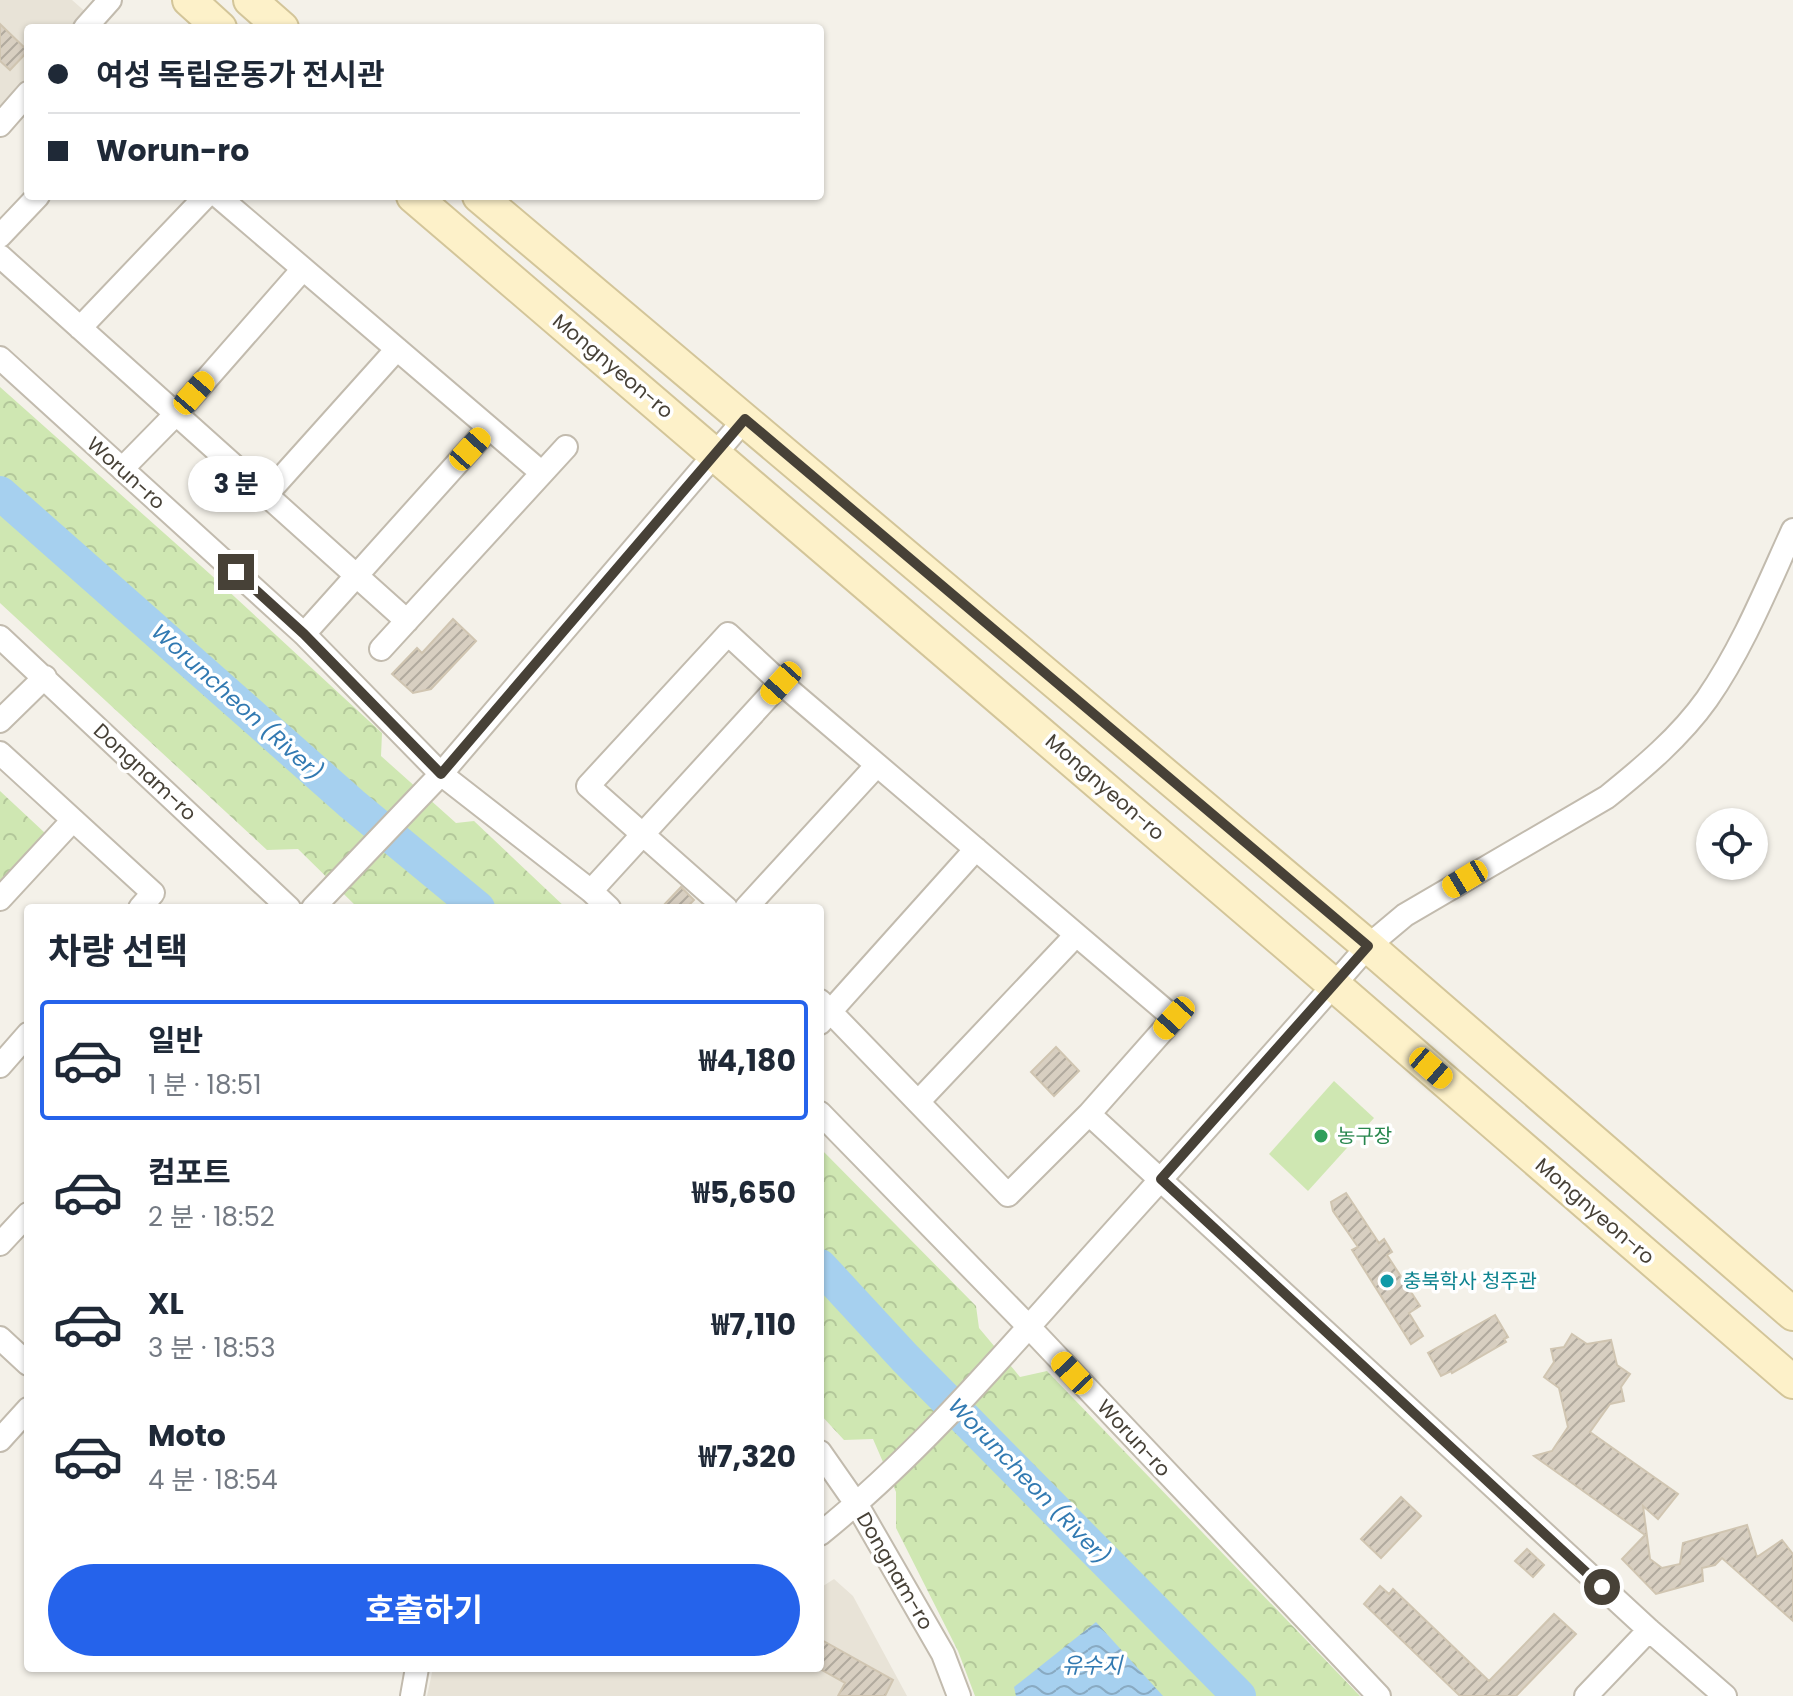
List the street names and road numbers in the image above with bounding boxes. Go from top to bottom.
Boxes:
street label: Mongnyeon-ro [547,307,679,425]
street label: Worun-ro [81,430,171,516]
street label: Dongnam-ro [87,717,203,827]
street label: Mongnyeon-ro [1039,727,1171,847]
street label: Mongnyeon-ro [1529,1151,1661,1271]
street label: Worun-ro [1091,1393,1177,1483]
street label: Dongnam-ro [850,1507,940,1635]

